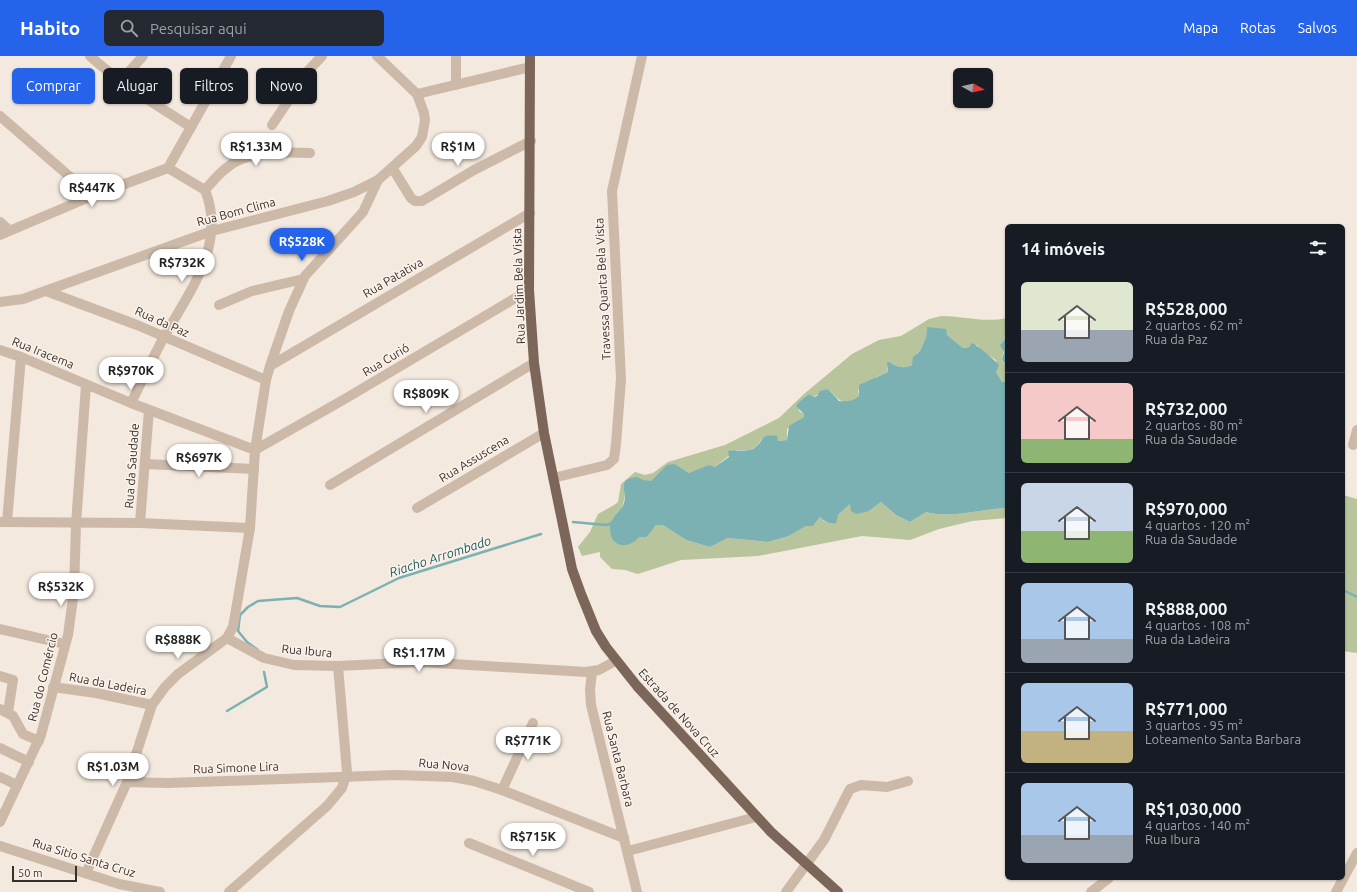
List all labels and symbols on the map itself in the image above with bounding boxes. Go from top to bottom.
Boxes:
north arrow [953,68,993,108]
pin: R$1.33M [219,133,293,167]
pin: R$1M [434,133,482,167]
pin: R$447K [59,174,125,208]
street label: Rua Bom Clima [195,195,277,228]
street label: Travessa Quarta Bela Vista [592,218,613,361]
pin: R$528K [269,228,335,262]
street label: Rua Jardim Bela Vista [510,228,527,344]
pin: R$732K [149,249,215,283]
street label: Rua Patativa [361,255,425,300]
street label: Rua da Paz [133,304,192,339]
street label: Rua Iracema [10,334,76,371]
street label: Rua Curió [360,341,411,378]
pin: R$970K [98,357,164,391]
pin: R$809K [393,380,459,414]
street label: Rua da Saudade [122,423,141,509]
street label: Rua Assuscena [437,433,511,484]
pin: R$697K [166,444,232,478]
water label: Riacho Arrombado [387,533,493,579]
pin: R$532K [28,573,94,607]
pin: R$888K [145,626,211,660]
street label: Rua do Comércio [25,631,60,723]
pin: R$1.17M [382,639,456,673]
street label: Rua Ibura [281,642,333,659]
street label: Estrada de Nova Cruz [636,666,723,760]
street label: Rua da Ladeira [68,670,148,697]
street label: Rua Santa Barbara [600,710,637,808]
pin: R$771K [495,727,561,761]
pin: R$1.03M [76,753,150,787]
street label: Rua Nova [418,756,470,773]
street label: Rua Simone Lira [193,760,279,775]
pin: R$715K [500,823,566,857]
street label: Rua Sitio Santa Cruz [31,836,138,880]
scale bar [12,864,77,883]

